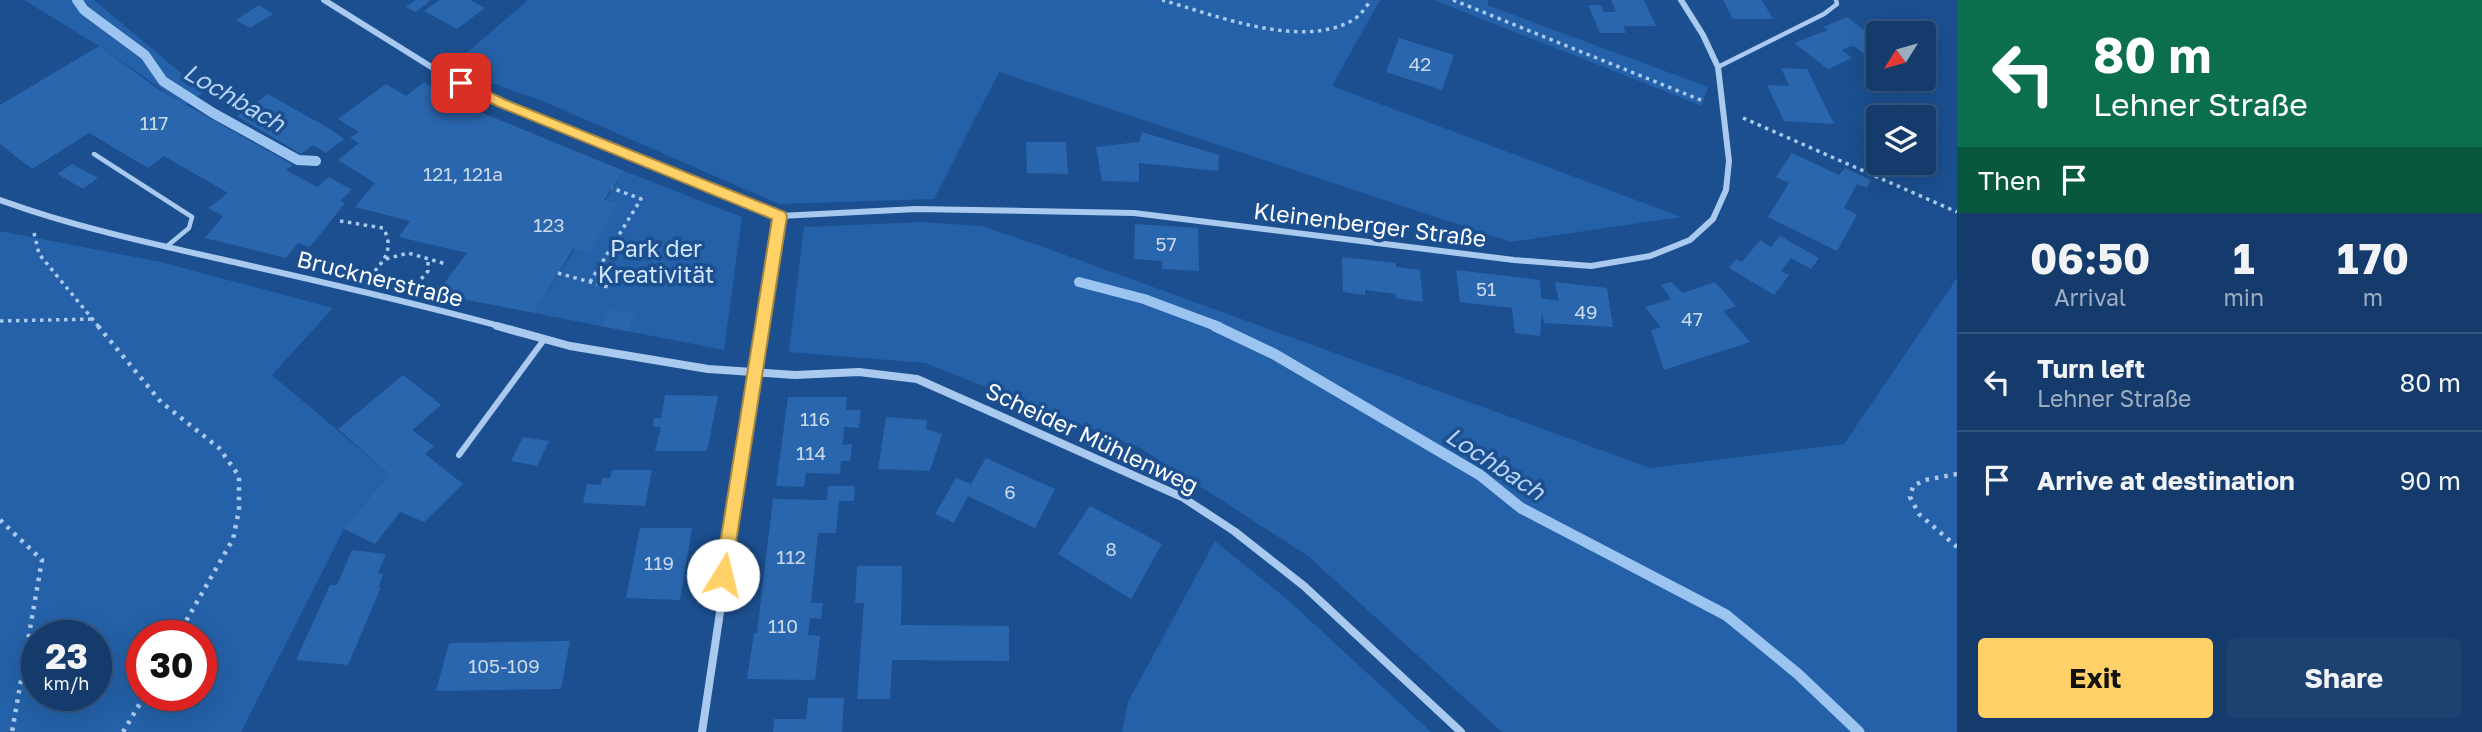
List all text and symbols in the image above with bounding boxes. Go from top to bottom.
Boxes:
north arrow [1866,21,1936,91]
map controls [1866,21,1936,175]
text: 80 m [2093,25,2211,84]
icon: left [1978,28,2069,119]
house number: 42 [1409,52,1431,75]
pin [431,53,491,113]
water label: Lochbach [179,56,292,138]
icon: arrive [442,64,480,102]
text: Lehner Straße [2093,85,2308,123]
button: layers [1866,105,1936,175]
house number: 117 [140,111,168,134]
icon: arrive [2055,161,2093,199]
house number: 121, 121a [423,162,503,185]
text: Then [1978,165,2041,196]
street label: Kleinenberger Straße [1252,196,1488,252]
house number: 123 [533,213,565,236]
house number: 57 [1155,232,1177,255]
text: 06:50 [2030,233,2150,283]
text: 1 [2233,233,2255,283]
text: 170 [2337,233,2409,283]
park label: Park der Kreativität [598,234,714,288]
street label: Brucknerstraße [294,244,466,312]
house number: 51 [1476,277,1496,300]
text: Arrival [2054,283,2126,311]
text: min [2223,283,2264,311]
text: m [2363,283,2383,311]
house number: 49 [1574,300,1598,323]
house number: 47 [1681,307,1703,330]
text: Turn left [2037,353,2145,384]
icon: left [1978,363,2016,401]
text: 80 m [2400,367,2461,398]
street label: Scheider Mühlenweg [982,376,1203,499]
text: Lehner Straße [2037,384,2191,412]
house number: 116 [800,407,830,430]
water label: Lochbach [1441,420,1552,506]
house number: 114 [796,441,826,464]
icon: arrive [1978,461,2016,499]
text: Arrive at destination [2037,465,2295,496]
text: 90 m [2400,465,2461,496]
house number: 6 [1004,480,1016,503]
house number: 8 [1105,537,1117,560]
position arrow [686,538,760,612]
house number: 112 [776,545,806,568]
house number: 119 [644,551,674,574]
house number: 110 [768,614,798,637]
speed limit sign: 30 [126,620,217,711]
text: 23 [45,635,88,677]
button: Exit [1978,638,2213,718]
button: Share [2227,638,2461,718]
house number: 105-109 [468,654,540,677]
text: km/h [44,672,89,694]

